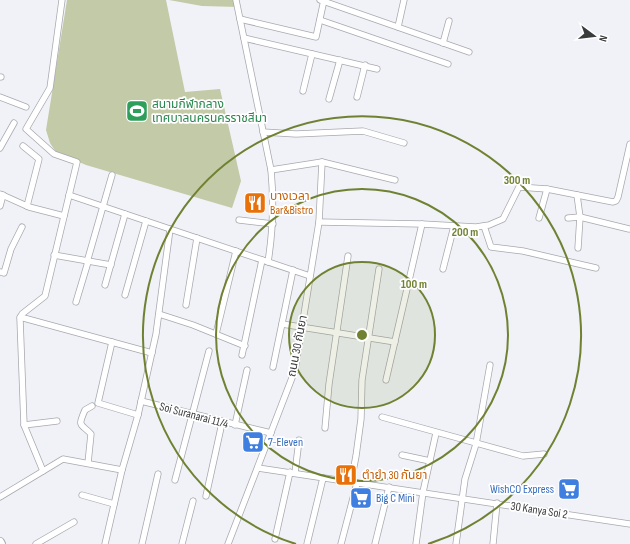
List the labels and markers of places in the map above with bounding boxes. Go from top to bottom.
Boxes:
place label: สนามกีฬากลาง เทศบาลนครนครราชสีมา [152,97,267,126]
sports icon: สนามกีฬากลาง เทศบาลนครนครราชสีมา [124,98,150,124]
place label: บางเวลา Bar&Bistro [270,189,313,218]
restaurant icon: บางเวลา Bar&Bistro [242,190,268,216]
centre of rings [355,328,369,342]
supermarket icon: 7-Eleven [240,429,266,455]
place label: 7-Eleven [268,435,303,450]
restaurant icon: ตำยำ 30 กันยา [333,462,359,488]
place label: ตำยำ 30 กันยา [362,468,427,483]
supermarket icon: WishCO Express [556,476,582,502]
place label: WishCO Express [490,482,554,497]
supermarket icon: Big C Mini [348,485,374,511]
place label: Big C Mini [376,491,415,506]

